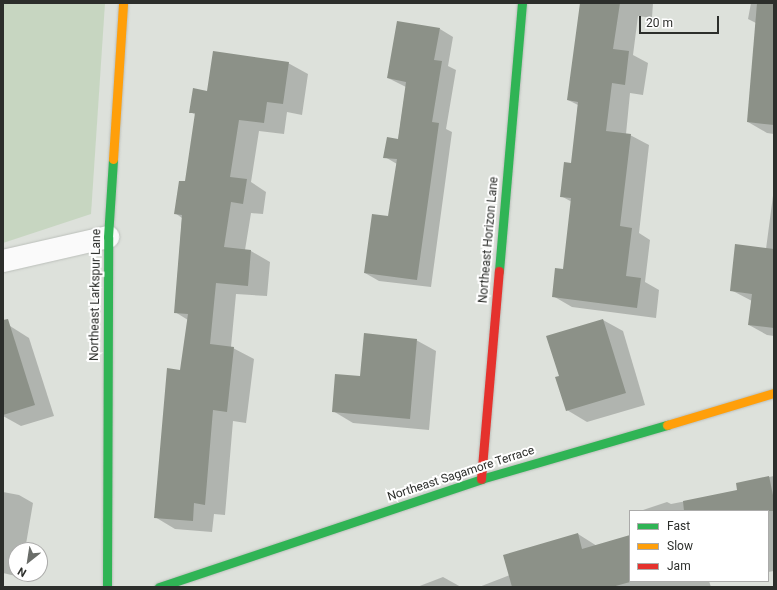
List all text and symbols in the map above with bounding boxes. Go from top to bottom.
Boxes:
scale bar [641,8,721,34]
text: 20 m [646,16,673,30]
street label: Northeast Horizon Lane [476,176,502,304]
street label: Northeast Larkspur Lane [88,229,104,361]
street label: Northeast Sagamore Terrace [386,443,536,505]
legend [629,510,769,582]
text: Fast [667,519,690,533]
text: Slow [667,539,693,553]
north arrow [8,542,48,582]
text: Jam [667,559,691,573]
text: N [16,564,29,580]

